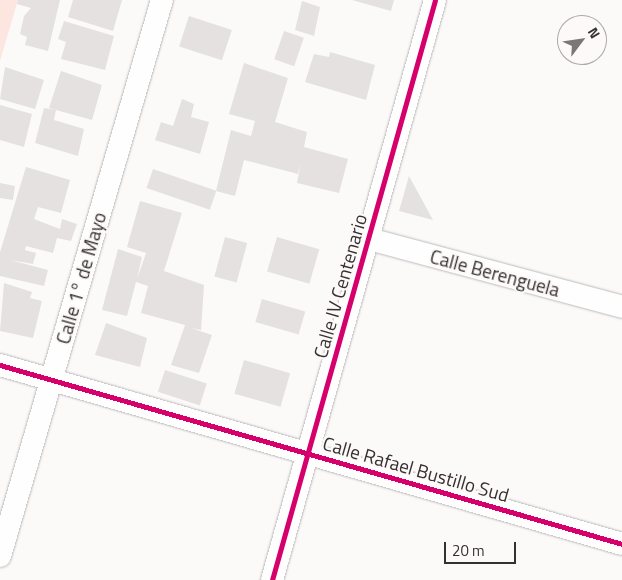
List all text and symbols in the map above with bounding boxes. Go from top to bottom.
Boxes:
north arrow [557,15,607,65]
text: N [583,23,606,42]
street label: Calle 1° de Mayo [51,209,111,347]
street label: Calle IV Centenario [309,211,371,361]
street label: Calle Berenguela [428,245,562,301]
street label: Calle Rafael Bustillo Sud [320,432,512,506]
scale bar [447,532,520,564]
text: 20 m [452,539,485,562]

